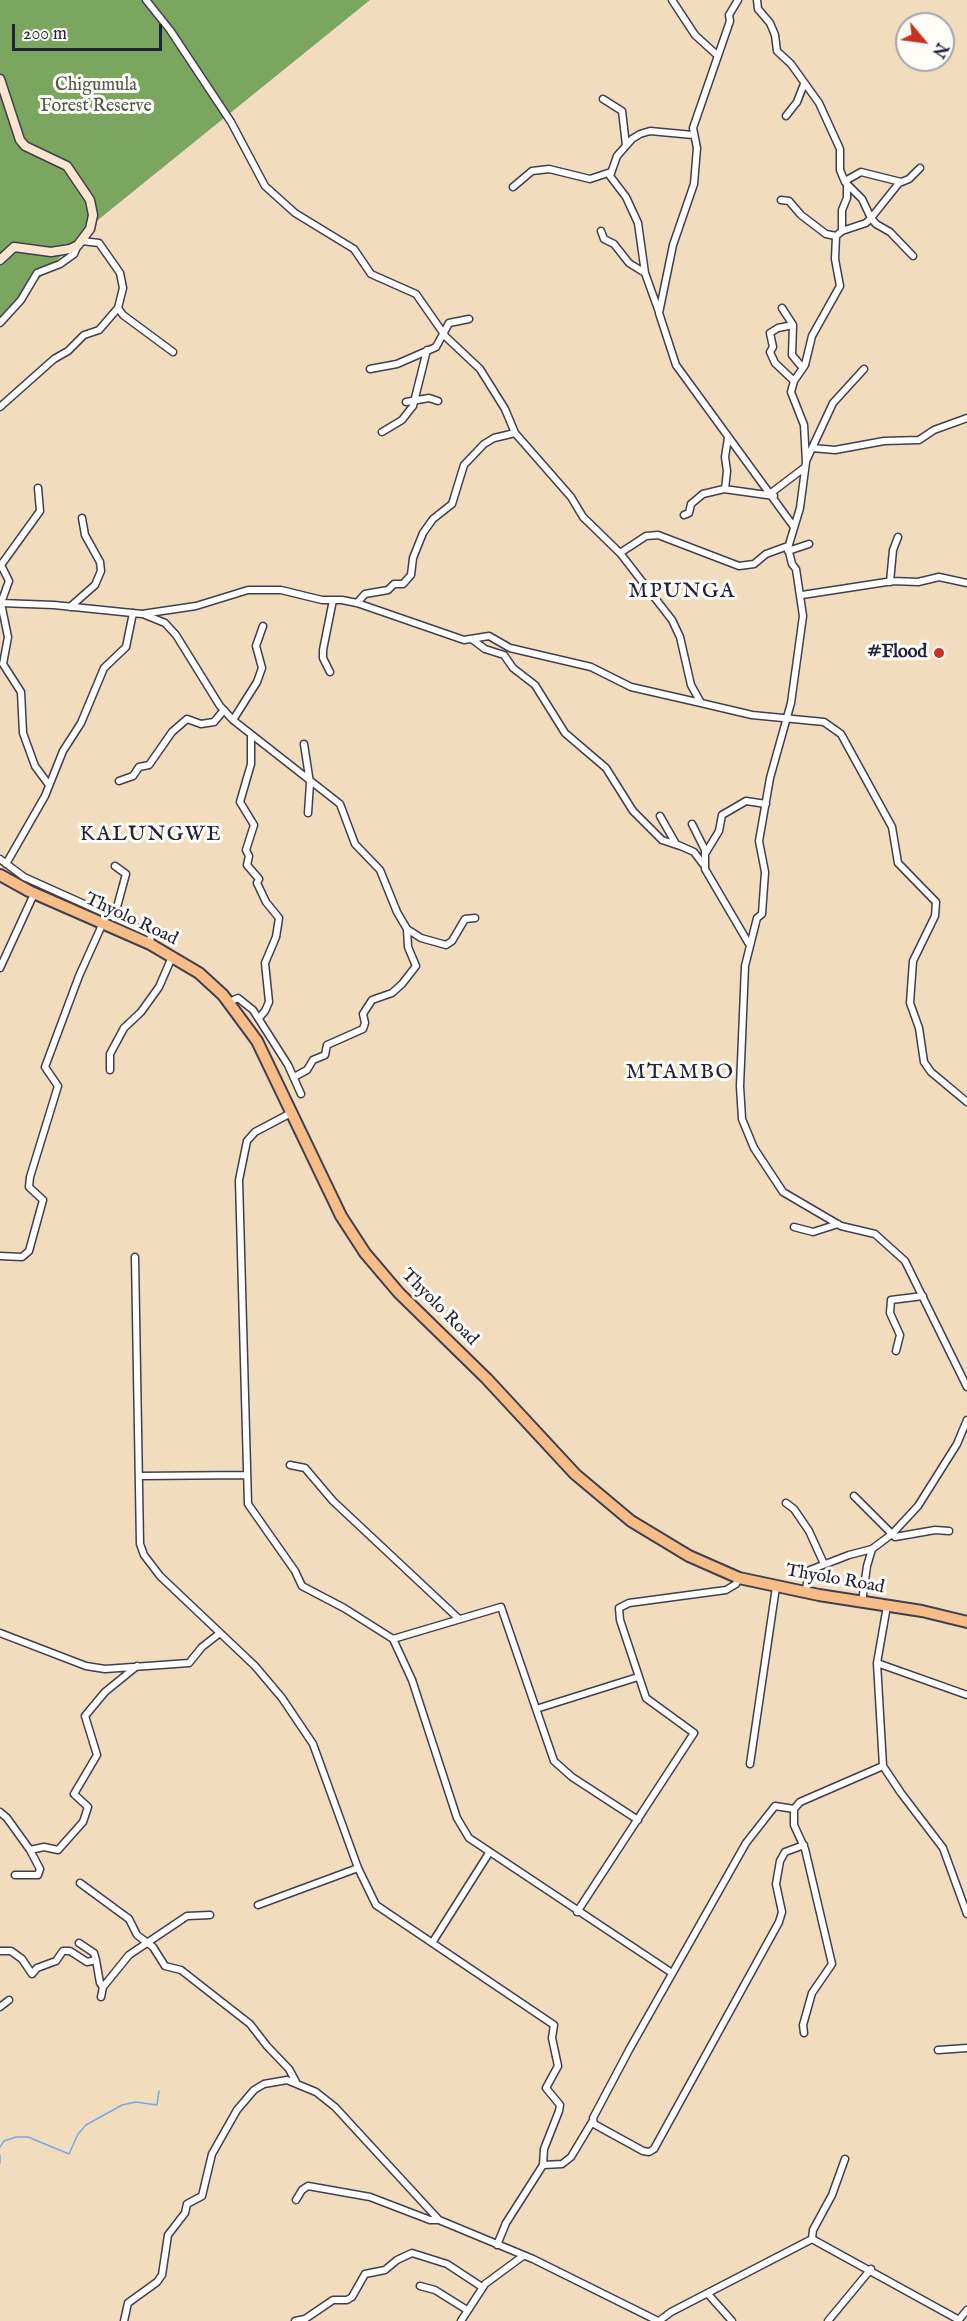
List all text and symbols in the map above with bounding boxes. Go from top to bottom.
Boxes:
scale bar [15,12,165,50]
north arrow [895,12,955,72]
text: 200 m [23,23,67,46]
text: N [927,39,951,61]
park label: Chigumula Forest Reserve [40,75,152,118]
district label: MPUNGA [628,580,736,606]
place label: #Flood [867,642,927,664]
marker: #Flood [932,646,946,660]
district label: KALUNGWE [80,823,222,849]
street label: Thyolo Road [81,889,181,951]
district label: MTAMBO [626,1061,734,1087]
street label: Thyolo Road [396,1265,482,1351]
street label: Thyolo Road [784,1561,886,1599]

